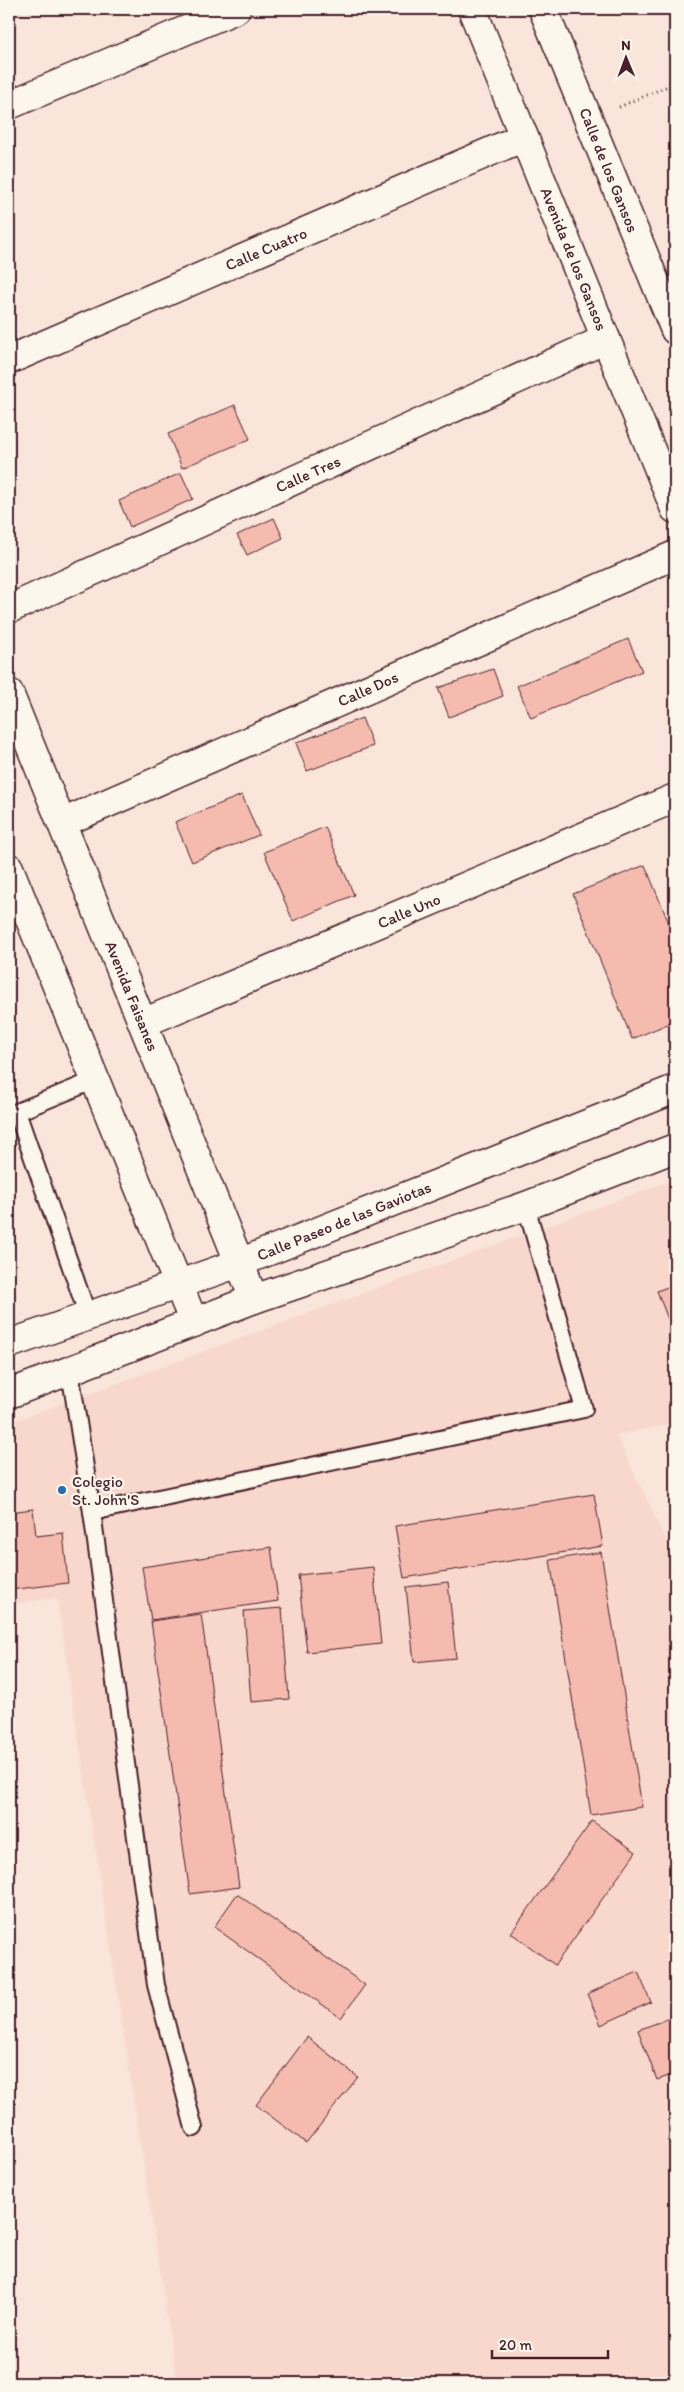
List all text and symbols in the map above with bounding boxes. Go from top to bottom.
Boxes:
north arrow [602,32,652,82]
text: N [621,37,631,54]
street label: Calle de los Gansos [575,105,643,235]
street label: Avenida de los Gansos [537,185,611,333]
street label: Calle Cuatro [222,223,310,275]
street label: Calle Tres [273,451,343,497]
street label: Calle Dos [335,667,401,711]
street label: Calle Uno [375,889,443,933]
street label: Avenida Faisanes [101,938,163,1054]
street label: Calle Paseo de las Gaviotas [254,1177,434,1265]
place label: Colegio St. John'S [72,1472,139,1509]
marker: Colegio St. John'S [56,1484,68,1496]
scale bar [492,2327,608,2359]
text: 20 m [499,2336,533,2354]

